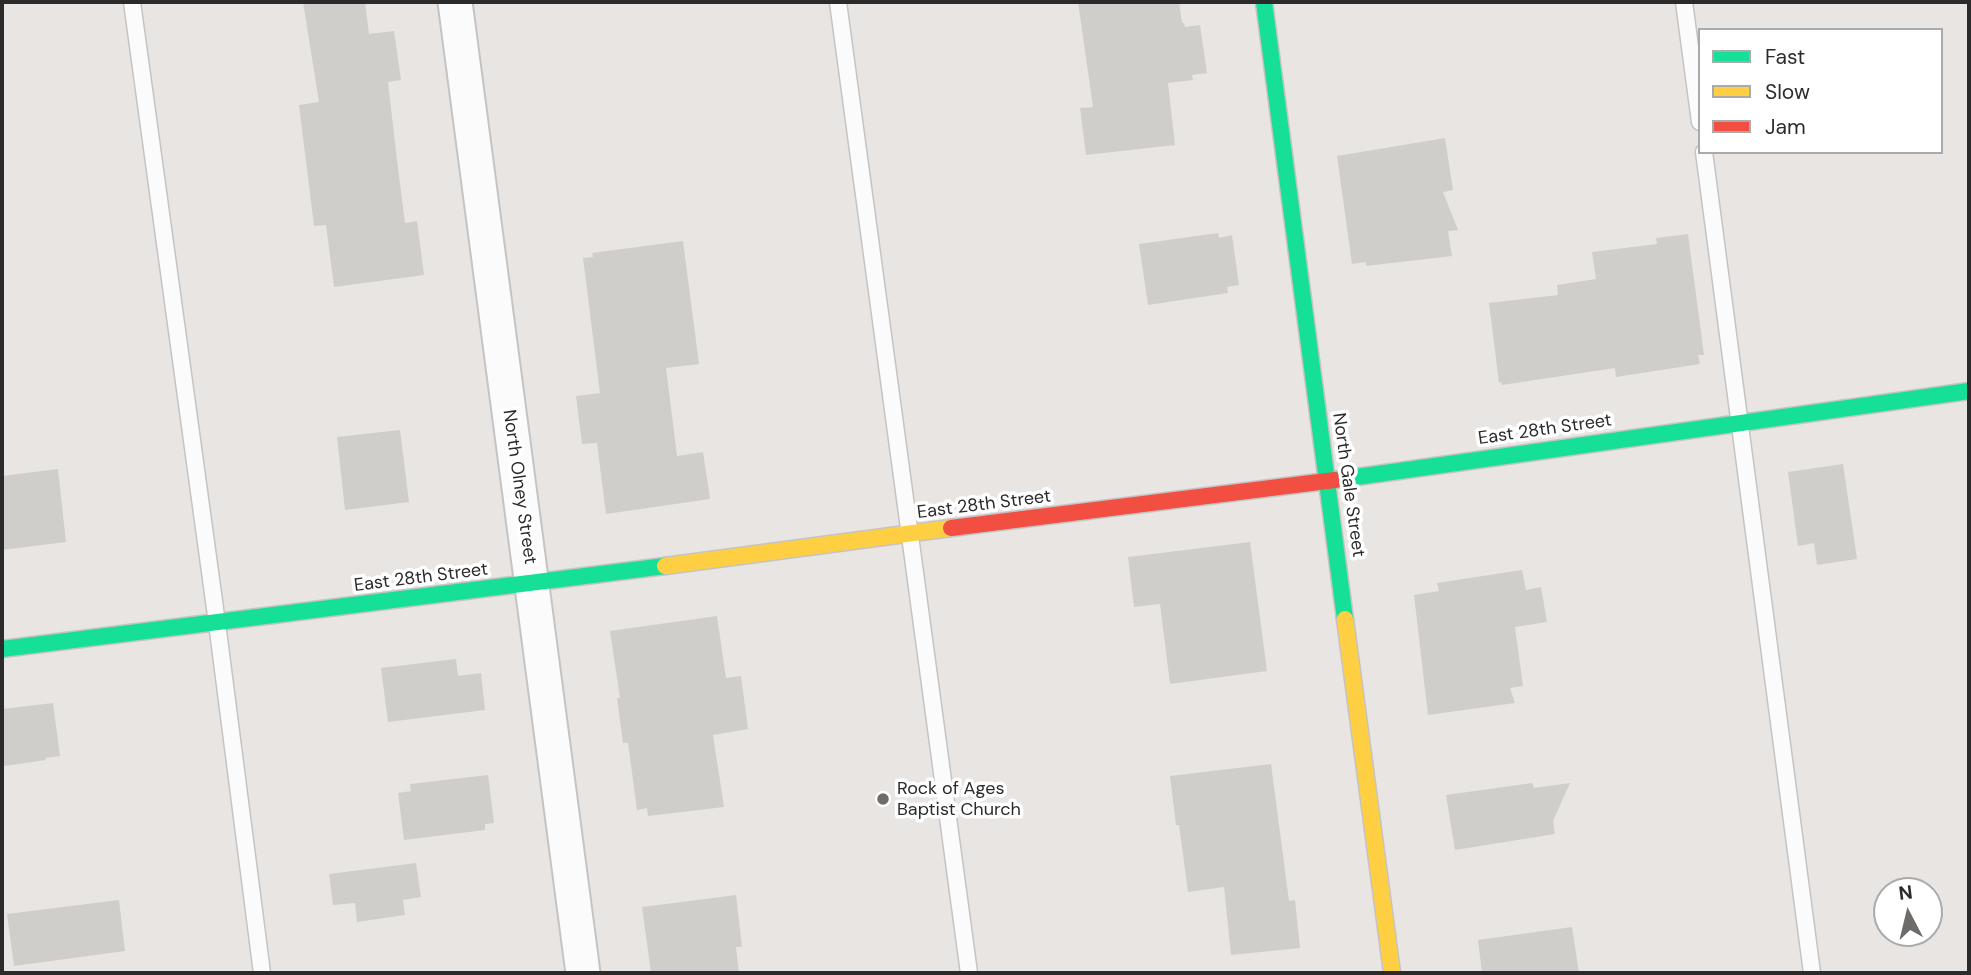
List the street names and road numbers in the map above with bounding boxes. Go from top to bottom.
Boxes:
street label: North Olney Street [497,408,541,566]
street label: East 28th Street [1477,410,1613,450]
street label: North Gale Street [1327,411,1369,559]
street label: East 28th Street [916,486,1052,524]
street label: East 28th Street [353,559,489,597]

